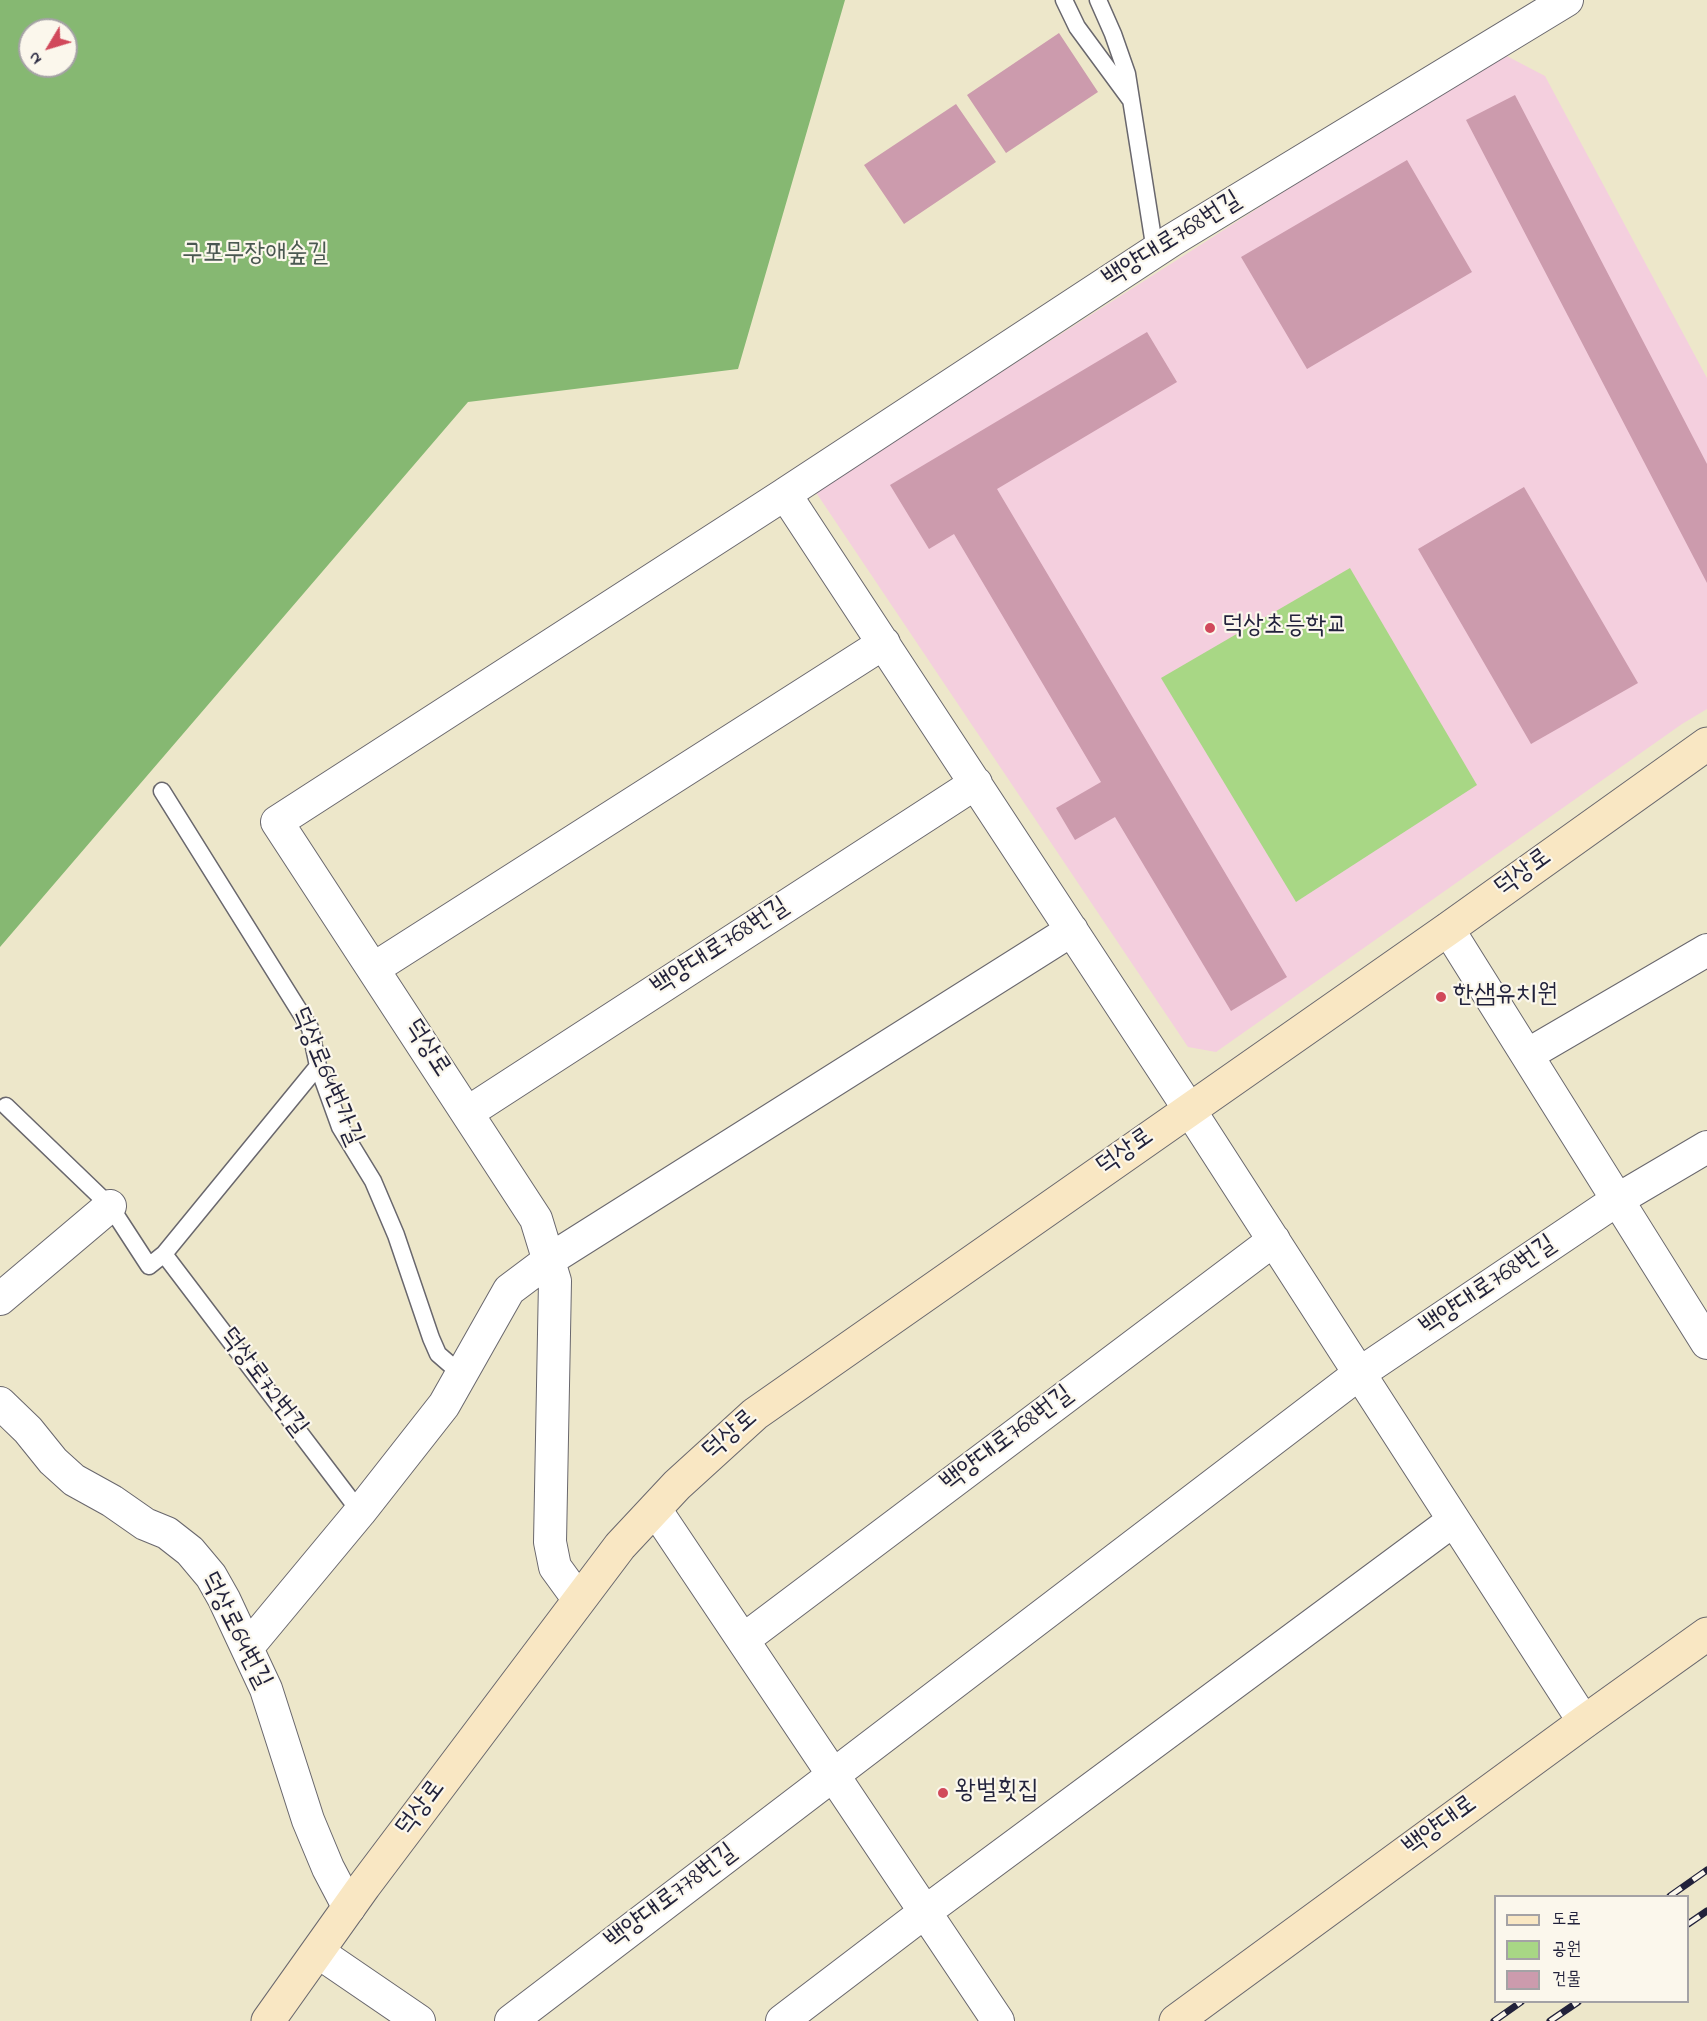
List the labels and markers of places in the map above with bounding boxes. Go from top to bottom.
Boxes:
place label: 덕상초등학교 [1222,612,1348,644]
marker: 덕상초등학교 [1203,621,1217,635]
place label: 한샘유치원 [1453,981,1558,1013]
marker: 한샘유치원 [1434,990,1448,1004]
place label: 왕벌횟집 [955,1777,1039,1809]
marker: 왕벌횟집 [936,1786,950,1800]

